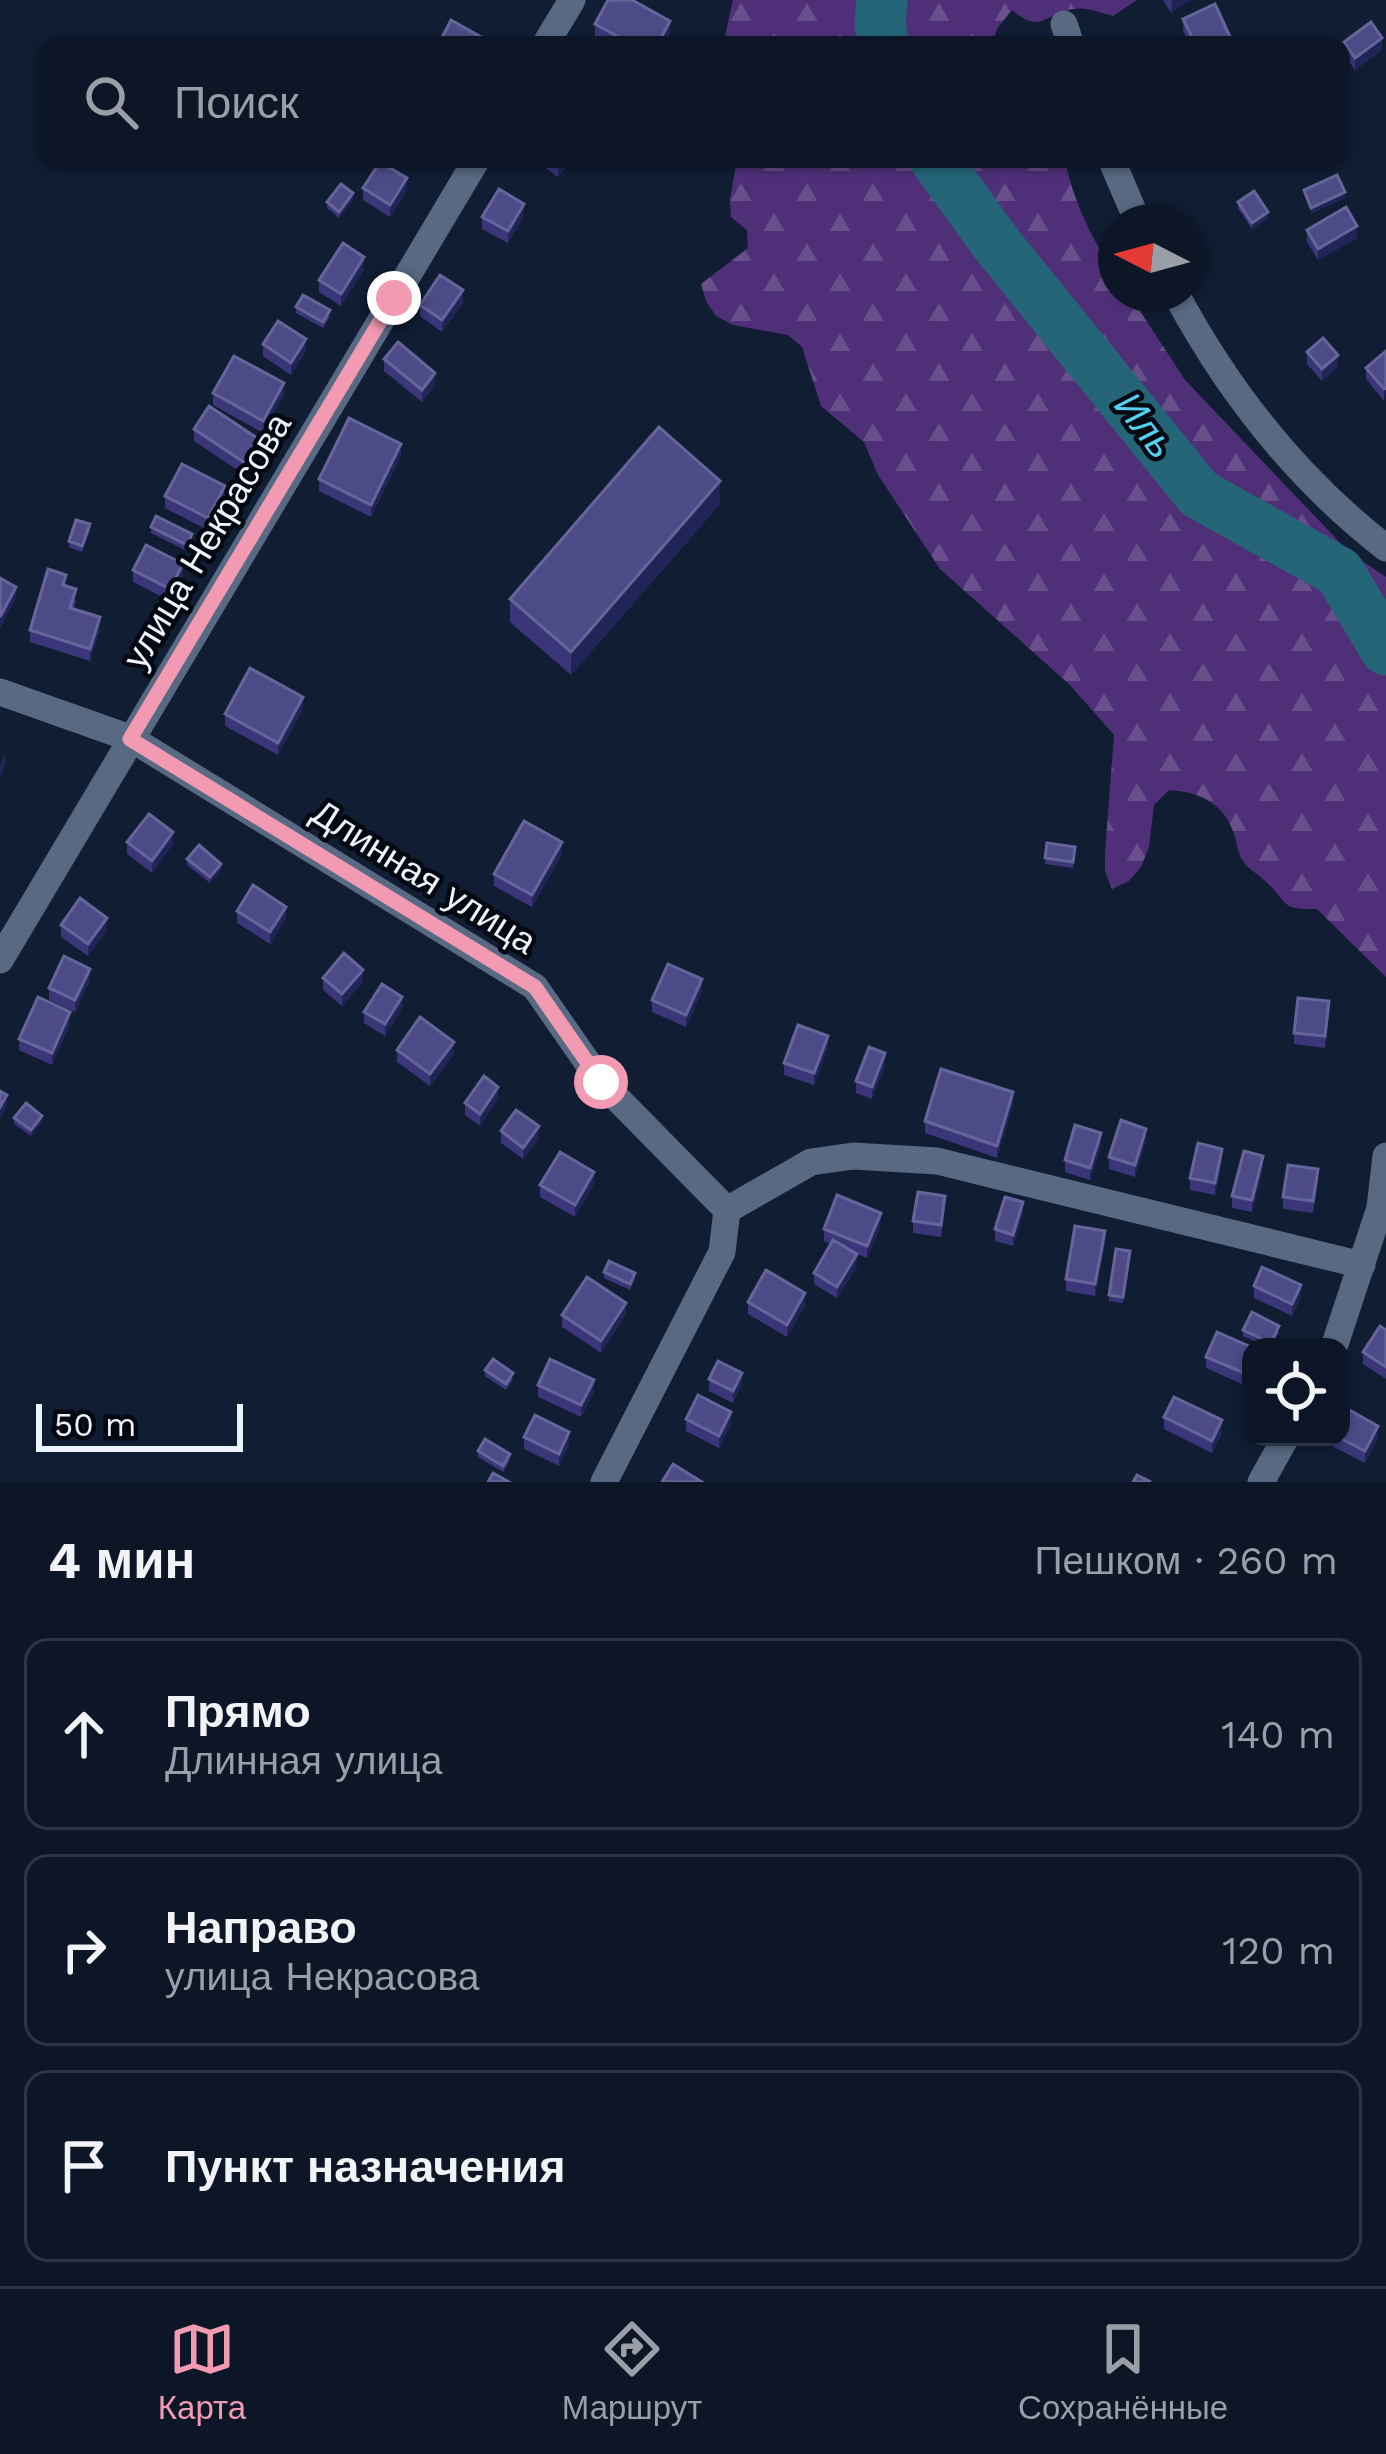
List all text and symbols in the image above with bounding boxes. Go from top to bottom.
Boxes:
search box [36,36,1350,168]
icon: search [78,69,144,135]
text: Поиск [174,76,299,129]
north arrow [1098,204,1206,312]
route end [367,271,421,325]
water label: Иль [1106,383,1184,467]
street label: улица Некрасова [114,405,300,676]
street label: Длинная улица [304,791,545,963]
route start [574,1055,628,1109]
map controls [1242,1338,1350,1446]
button: locate [1242,1338,1350,1446]
scale bar [36,1398,243,1451]
text: 50 m [54,1405,136,1444]
text: 4 мин [48,1531,195,1590]
text: Пешком · 260 m [1034,1538,1338,1583]
text: Прямо [165,1685,311,1738]
icon: ahead [51,1701,117,1767]
text: 140 m [1221,1712,1335,1757]
text: Длинная улица [165,1738,442,1783]
text: Направо [165,1901,357,1954]
icon: right [51,1917,117,1983]
text: 120 m [1222,1928,1335,1973]
text: улица Некрасова [165,1954,479,1999]
icon: arrive [51,2133,117,2199]
text: Пункт назначения [165,2140,565,2193]
tab: Карта [158,2316,246,2427]
tab: Маршрут [562,2316,702,2427]
tab: Сохранённые [1018,2316,1228,2427]

